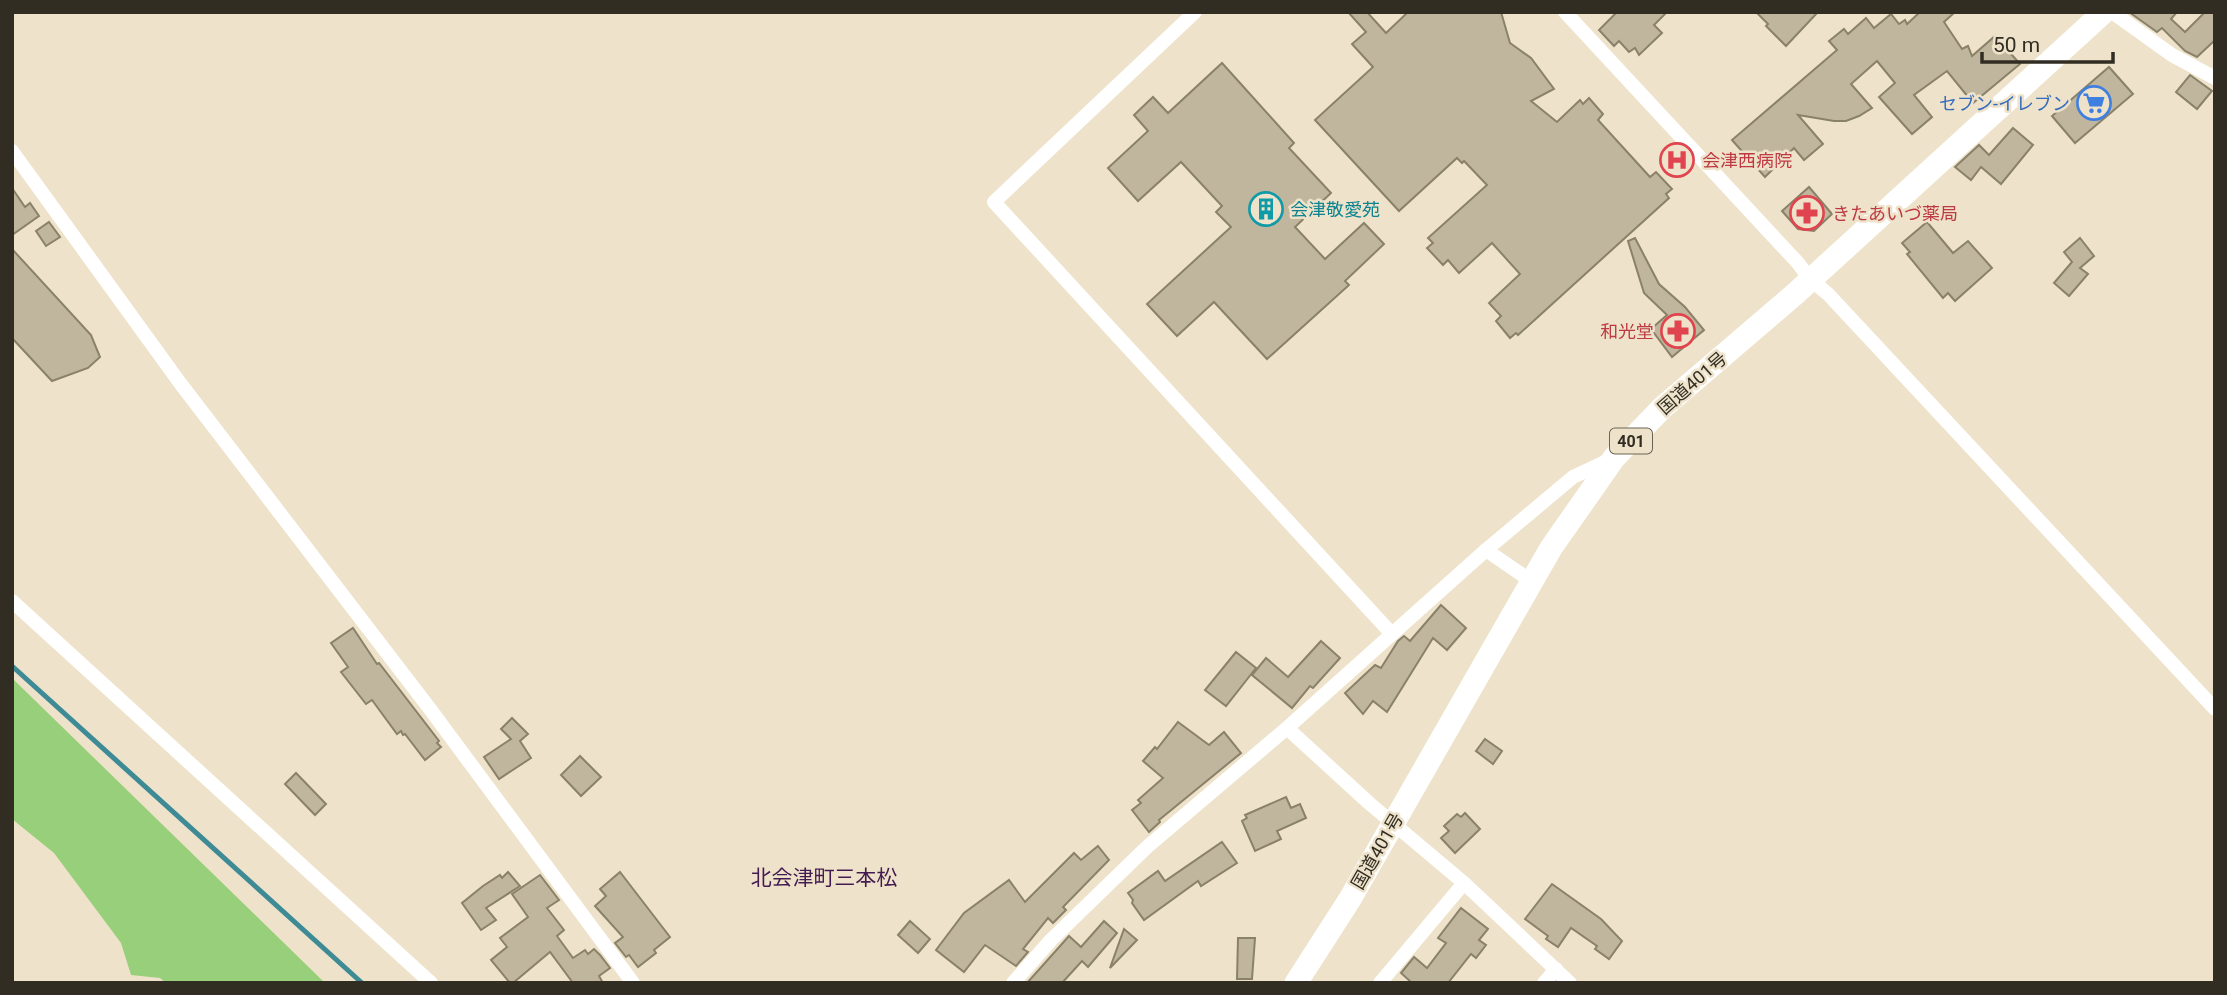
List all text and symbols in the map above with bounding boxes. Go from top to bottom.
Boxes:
scale bar [1982,21,2113,65]
text: 50 m [1993,33,2040,57]
supermarket icon: セブン-イレブン [2075,84,2113,122]
place label: セブン-イレブン [1939,93,2070,114]
hospital icon: 会津西病院 [1658,141,1696,179]
place label: 会津西病院 [1702,150,1792,171]
building icon: 会津敬愛苑 [1247,190,1285,228]
pharmacy icon: きたあいづ薬局 [1788,194,1826,232]
place label: 会津敬愛苑 [1290,199,1380,220]
place label: きたあいづ薬局 [1832,203,1958,224]
pharmacy icon: 和光堂 [1659,312,1697,350]
place label: 和光堂 [1600,321,1654,342]
street label: 国道401号 [1653,347,1731,419]
road number: 401 [1610,428,1652,454]
street label: 国道401号 [1347,809,1407,893]
district label: 北会津町三本松 [751,866,898,890]

